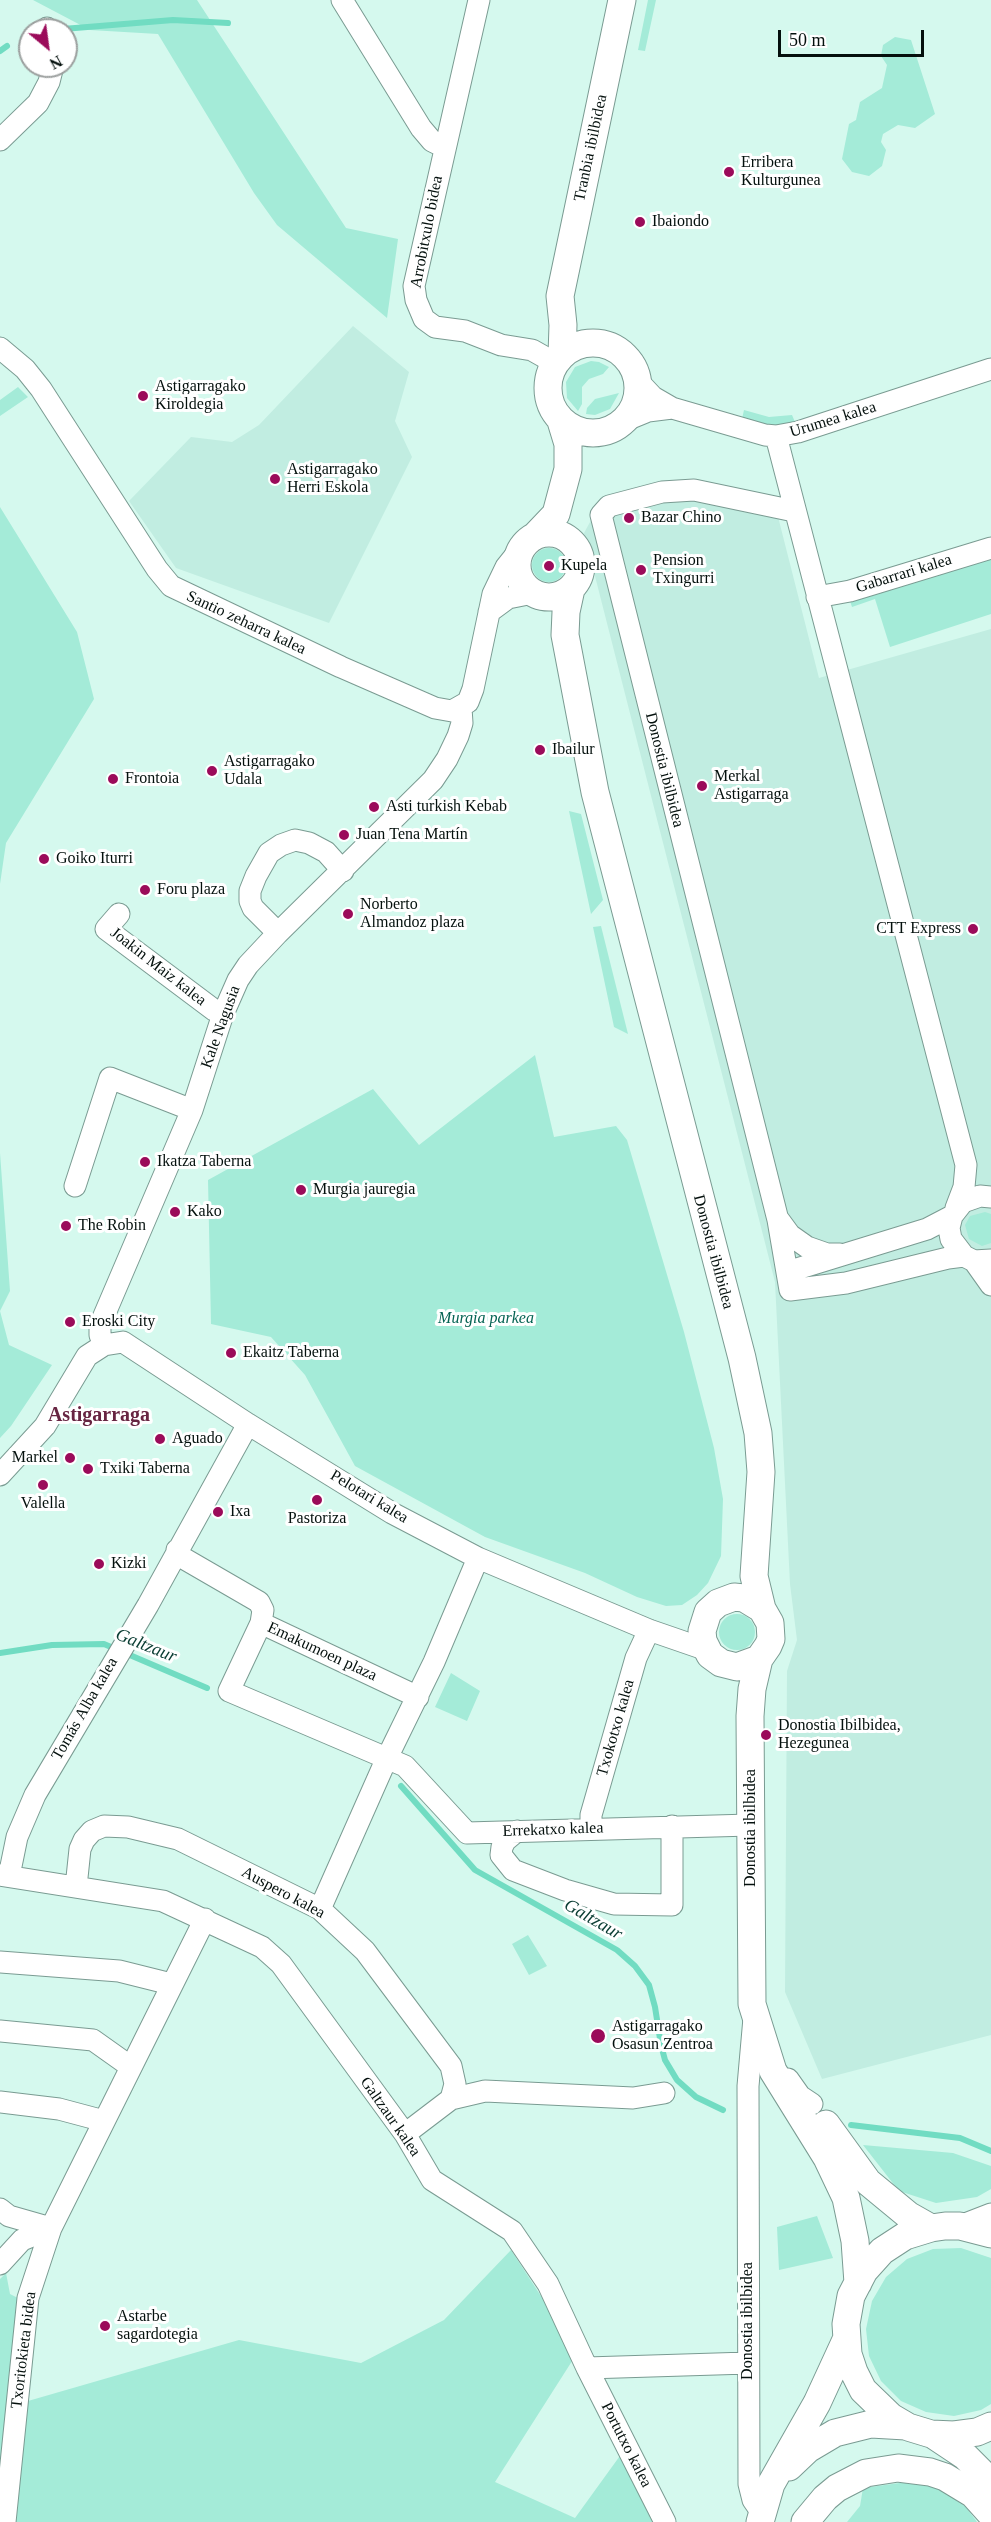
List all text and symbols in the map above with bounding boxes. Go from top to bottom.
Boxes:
north arrow [18,18,78,78]
scale bar [781,18,926,56]
text: 50 m [789,30,826,50]
text: N [47,52,65,73]
street label: Tranbia ibilbidea [570,93,612,203]
place label: Erribera Kulturgunea [741,153,821,191]
marker: Erribera Kulturgunea [722,165,736,179]
street label: Arrobitxulo bidea [407,174,447,290]
place label: Ibaiondo [652,212,709,232]
marker: Ibaiondo [633,215,647,229]
place label: Astigarragako Kiroldegia [155,377,246,415]
marker: Astigarragako Kiroldegia [136,389,150,403]
street label: Urumea kalea [788,398,878,442]
place label: Astigarragako Herri Eskola [287,460,378,498]
marker: Astigarragako Herri Eskola [268,472,282,486]
place label: Bazar Chino [641,508,721,528]
marker: Bazar Chino [622,511,636,525]
street label: Gabarrari kalea [854,550,954,598]
place label: Pension Txingurri [653,551,714,589]
place label: Kupela [561,556,607,576]
marker: Kupela [542,559,556,573]
marker: Pension Txingurri [634,563,648,577]
street label: Santio zeharra kalea [183,587,309,659]
street label: Donostia ibilbidea [640,711,688,829]
place label: Ibailur [552,740,595,760]
marker: Ibailur [533,743,547,757]
place label: Astigarragako Udala [224,752,315,790]
marker: Astigarragako Udala [205,764,219,778]
place label: Merkal Astigarraga [714,767,789,805]
place label: Frontoia [125,769,179,789]
marker: Frontoia [106,772,120,786]
marker: Merkal Astigarraga [695,779,709,793]
place label: Asti turkish Kebab [386,797,507,817]
marker: Asti turkish Kebab [367,800,381,814]
place label: Juan Tena Martín [356,825,468,845]
marker: Juan Tena Martín [337,828,351,842]
place label: Goiko Iturri [56,849,133,869]
marker: Goiko Iturri [37,852,51,866]
place label: Foru plaza [157,880,225,900]
marker: Foru plaza [138,883,152,897]
place label: Norberto Almandoz plaza [360,895,464,933]
marker: Norberto Almandoz plaza [341,907,355,921]
place label: CTT Express [876,919,961,939]
marker: CTT Express [966,922,980,936]
street label: Joakin Maiz kalea [106,924,210,1010]
street label: Kale Nagusia [197,983,245,1071]
place label: Ikatza Taberna [157,1152,251,1172]
marker: Ikatza Taberna [138,1155,152,1169]
place label: Murgia jauregia [313,1180,415,1200]
marker: Murgia jauregia [294,1183,308,1197]
street label: Donostia ibilbidea [688,1193,738,1311]
place label: Kako [187,1202,222,1222]
marker: Kako [168,1205,182,1219]
place label: The Robin [78,1216,146,1236]
marker: The Robin [59,1219,73,1233]
park label: Murgia parkea [438,1309,534,1329]
place label: Eroski City [82,1312,155,1332]
marker: Eroski City [63,1315,77,1329]
place label: Ekaitz Taberna [243,1343,339,1363]
marker: Ekaitz Taberna [224,1346,238,1360]
district label: Astigarraga [48,1404,150,1428]
place label: Aguado [172,1429,223,1449]
marker: Aguado [153,1432,167,1446]
place label: Markel [12,1448,58,1468]
marker: Markel [63,1451,77,1465]
place label: Txiki Taberna [100,1459,190,1479]
marker: Txiki Taberna [81,1462,95,1476]
street label: Pelotari kalea [327,1466,411,1528]
marker: Valella [36,1478,50,1492]
marker: Pastoriza [310,1493,324,1507]
place label: Valella [21,1494,65,1514]
place label: Ixa [230,1502,250,1522]
marker: Ixa [211,1505,225,1519]
place label: Pastoriza [288,1509,346,1529]
place label: Kizki [111,1554,147,1574]
marker: Kizki [92,1557,106,1571]
street label: Emakumoen plaza [264,1618,380,1686]
water label: Galtzaur [112,1624,180,1668]
street label: Tomás Alba kalea [48,1654,122,1764]
street label: Txokotxo kalea [593,1677,639,1779]
place label: Donostia Ibilbidea, Hezegunea [778,1716,901,1754]
marker: Donostia Ibilbidea, Hezegunea [759,1728,773,1742]
street label: Donostia ibilbidea [741,1769,761,1887]
street label: Errekatxo kalea [502,1819,604,1841]
street label: Auspero kalea [238,1863,328,1923]
water label: Galtzaur [560,1895,626,1945]
place label: Astigarragako Osasun Zentroa [612,2017,713,2055]
marker: Astigarragako Osasun Zentroa [589,2027,607,2045]
street label: Galtzaur kalea [356,2073,424,2161]
street label: Donostia ibilbidea [738,2262,758,2380]
street label: Txoritokieta bidea [7,2290,41,2410]
place label: Astarbe sagardotegia [117,2307,198,2345]
marker: Astarbe sagardotegia [98,2319,112,2333]
street label: Portutxo kalea [596,2399,656,2491]

